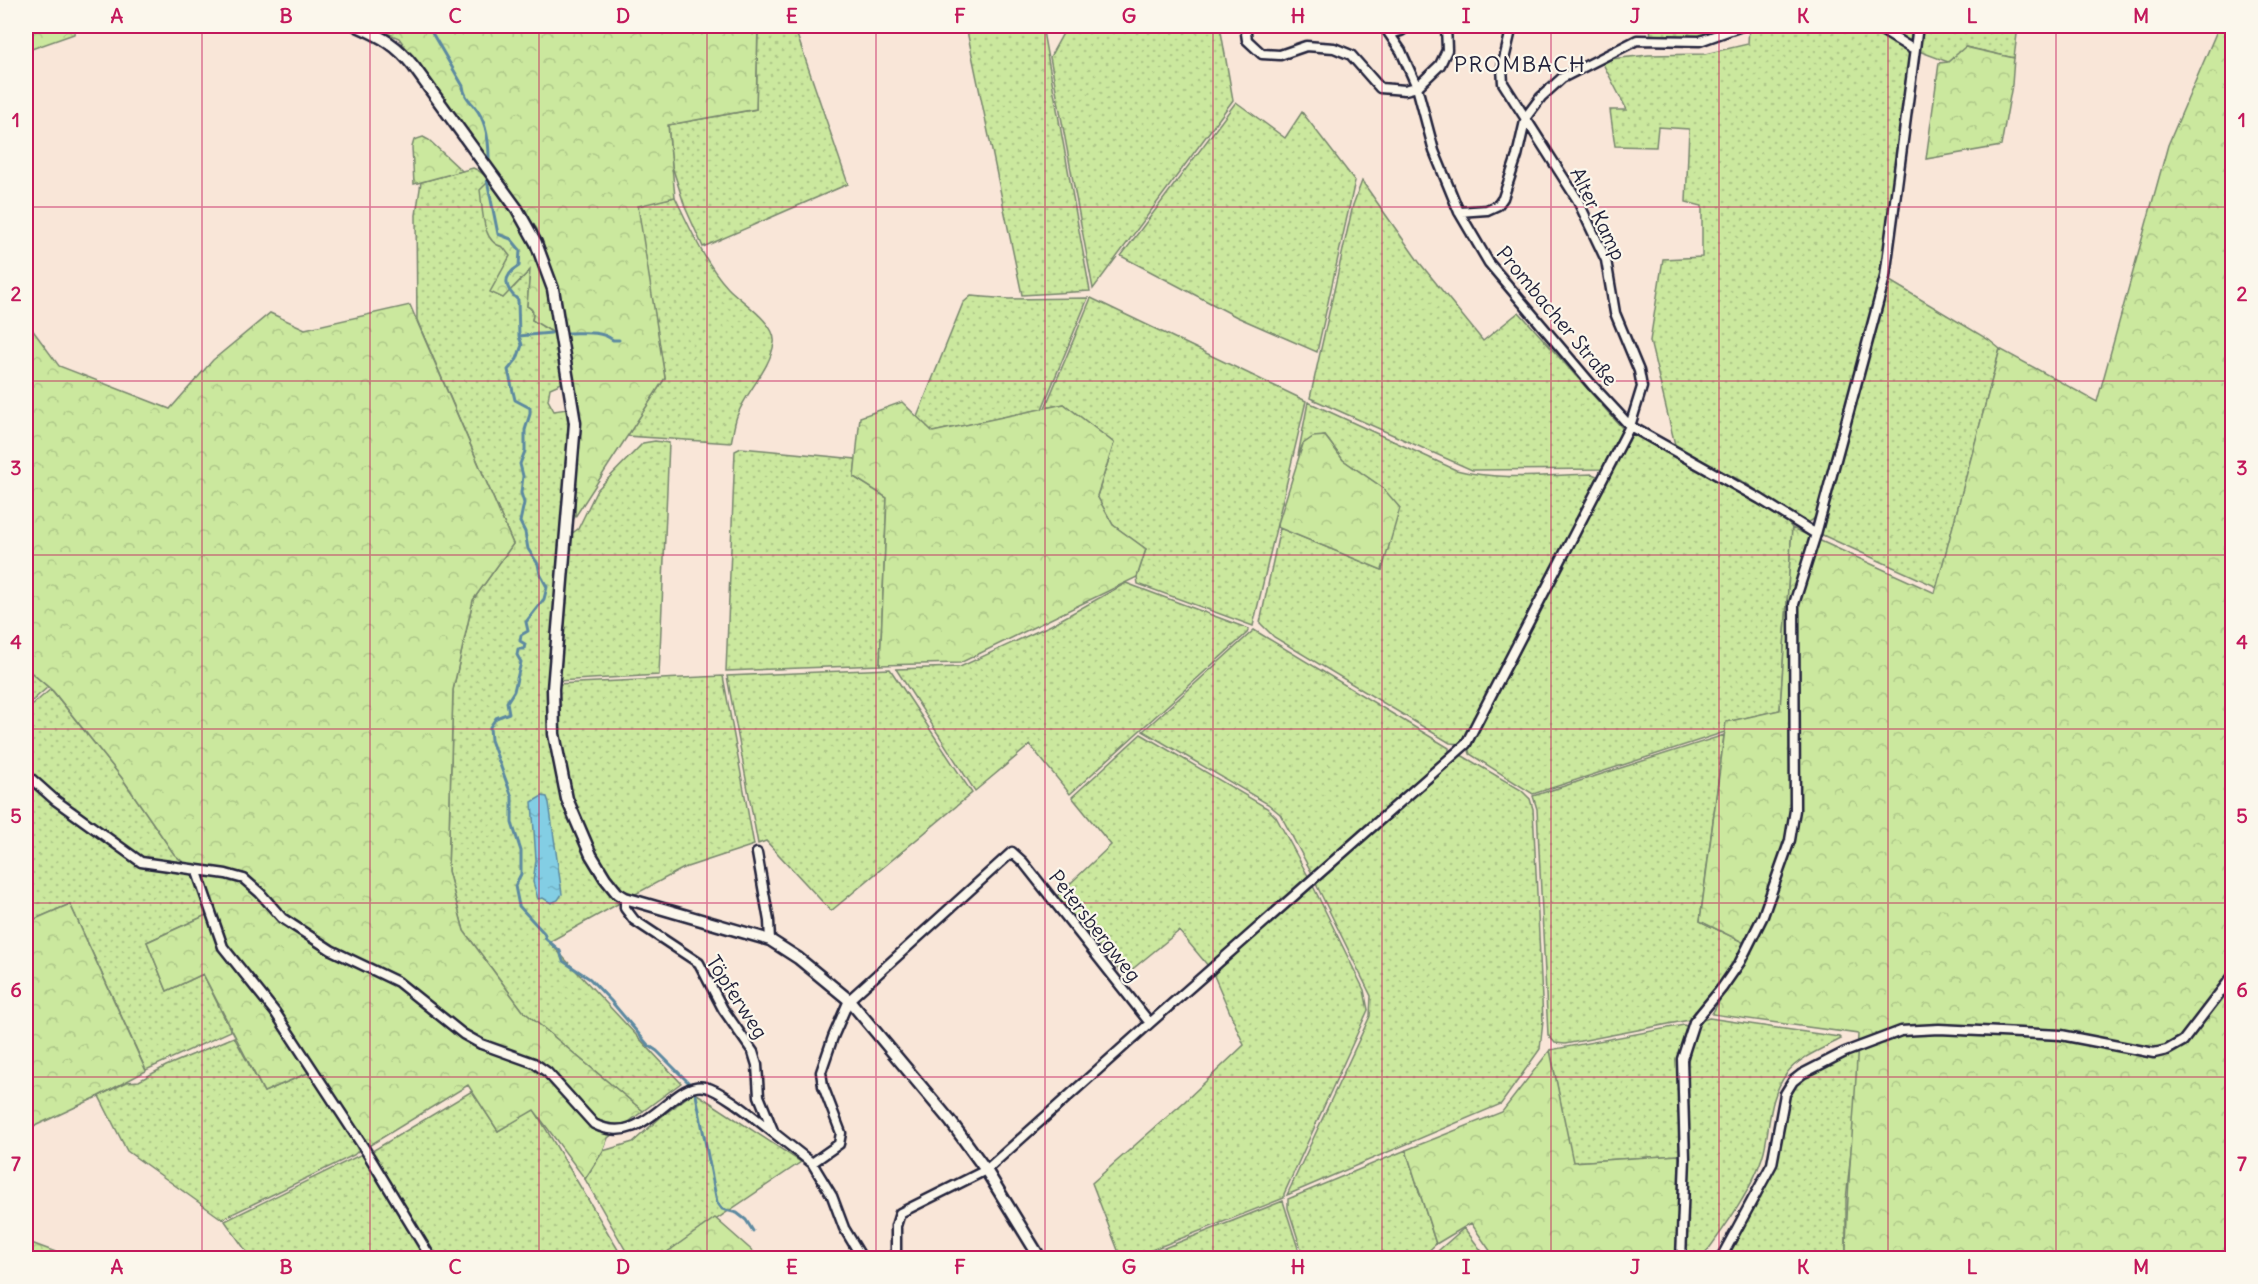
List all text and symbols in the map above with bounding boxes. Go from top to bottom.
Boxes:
text: A [111,3,124,28]
text: B [279,3,293,28]
text: C [448,3,462,28]
text: D [616,3,630,28]
text: E [786,3,798,28]
text: F [954,3,966,28]
text: G [1122,3,1136,28]
text: H [1291,3,1305,28]
text: I [1462,3,1471,28]
text: J [1630,3,1641,28]
text: K [1797,3,1810,28]
text: L [1967,3,1978,28]
text: M [2133,3,2149,28]
district label: PROMBACH [1454,50,1586,78]
text: 1 [12,107,20,132]
text: 1 [2238,107,2246,132]
street label: Alter Kamp [1565,163,1632,264]
street label: Prombacher Straße [1492,241,1623,391]
text: 2 [11,281,22,306]
text: 2 [2237,281,2248,306]
text: 3 [10,455,22,480]
text: 3 [2236,455,2248,480]
text: 4 [10,629,22,654]
text: 4 [2236,629,2248,654]
text: 5 [10,803,22,828]
text: 5 [2236,803,2248,828]
street label: Petersbergweg [1044,865,1147,987]
street label: Töpferweg [701,950,774,1043]
text: 6 [10,977,22,1002]
text: 6 [2236,977,2248,1002]
text: 7 [11,1151,21,1176]
text: 7 [2237,1151,2247,1176]
text: A [111,1254,124,1279]
text: B [279,1254,293,1279]
text: C [448,1254,462,1279]
text: D [616,1254,630,1279]
text: E [786,1254,798,1279]
text: F [954,1254,966,1279]
text: G [1122,1254,1136,1279]
text: H [1291,1254,1305,1279]
text: I [1462,1254,1471,1279]
text: J [1630,1254,1641,1279]
text: K [1797,1254,1810,1279]
text: L [1967,1254,1978,1279]
text: M [2133,1254,2149,1279]

